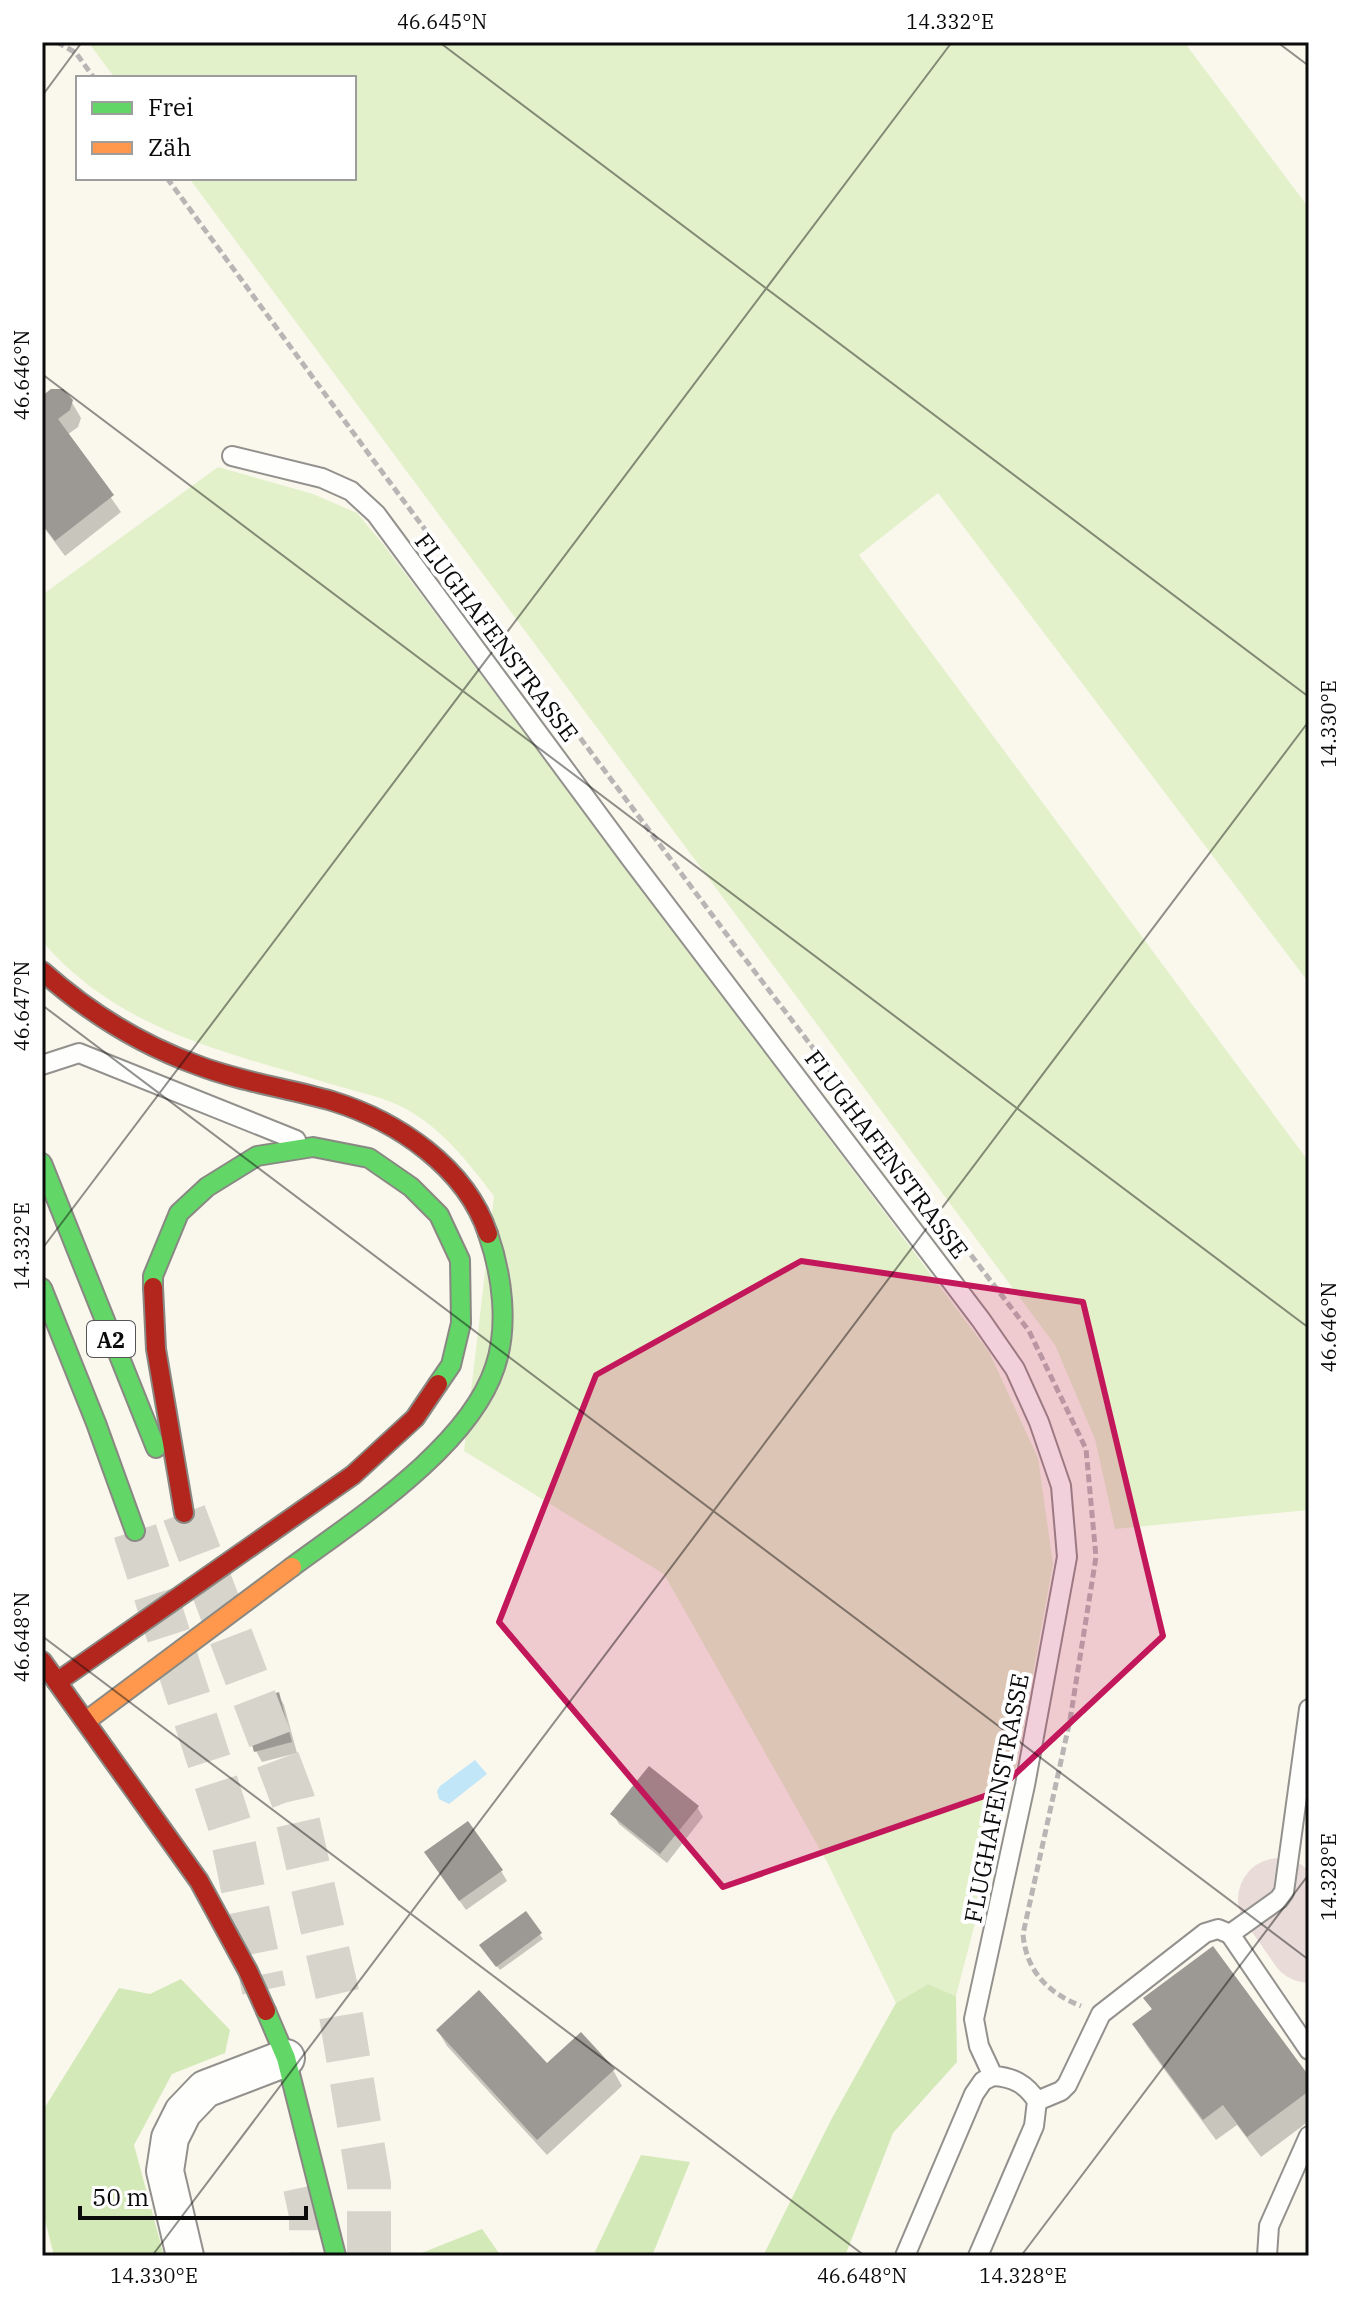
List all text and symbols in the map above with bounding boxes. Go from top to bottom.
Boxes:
text: 46.645°N [397,8,487,35]
text: 14.332°E [906,8,994,35]
legend [76,76,356,180]
text: Frei [148,91,193,123]
text: Zäh [148,131,191,163]
text: 46.646°N [8,330,35,420]
street label: FLUGHAFENSTRASSE [408,526,586,748]
text: 14.330°E [1315,680,1342,768]
text: 46.647°N [8,961,35,1051]
street label: FLUGHAFENSTRASSE [798,1043,976,1265]
text: 14.332°E [8,1202,35,1290]
text: 46.646°N [1315,1282,1342,1372]
road number: A2 [87,1321,135,1357]
text: 46.648°N [8,1592,35,1682]
street label: FLUGHAFENSTRASSE [956,1671,1036,1925]
text: 14.328°E [1315,1833,1342,1921]
scale bar [80,2170,306,2220]
text: 50 m [92,2181,149,2213]
text: 14.330°E [110,2262,198,2289]
text: 46.648°N [817,2262,907,2289]
text: 14.328°E [979,2262,1067,2289]

